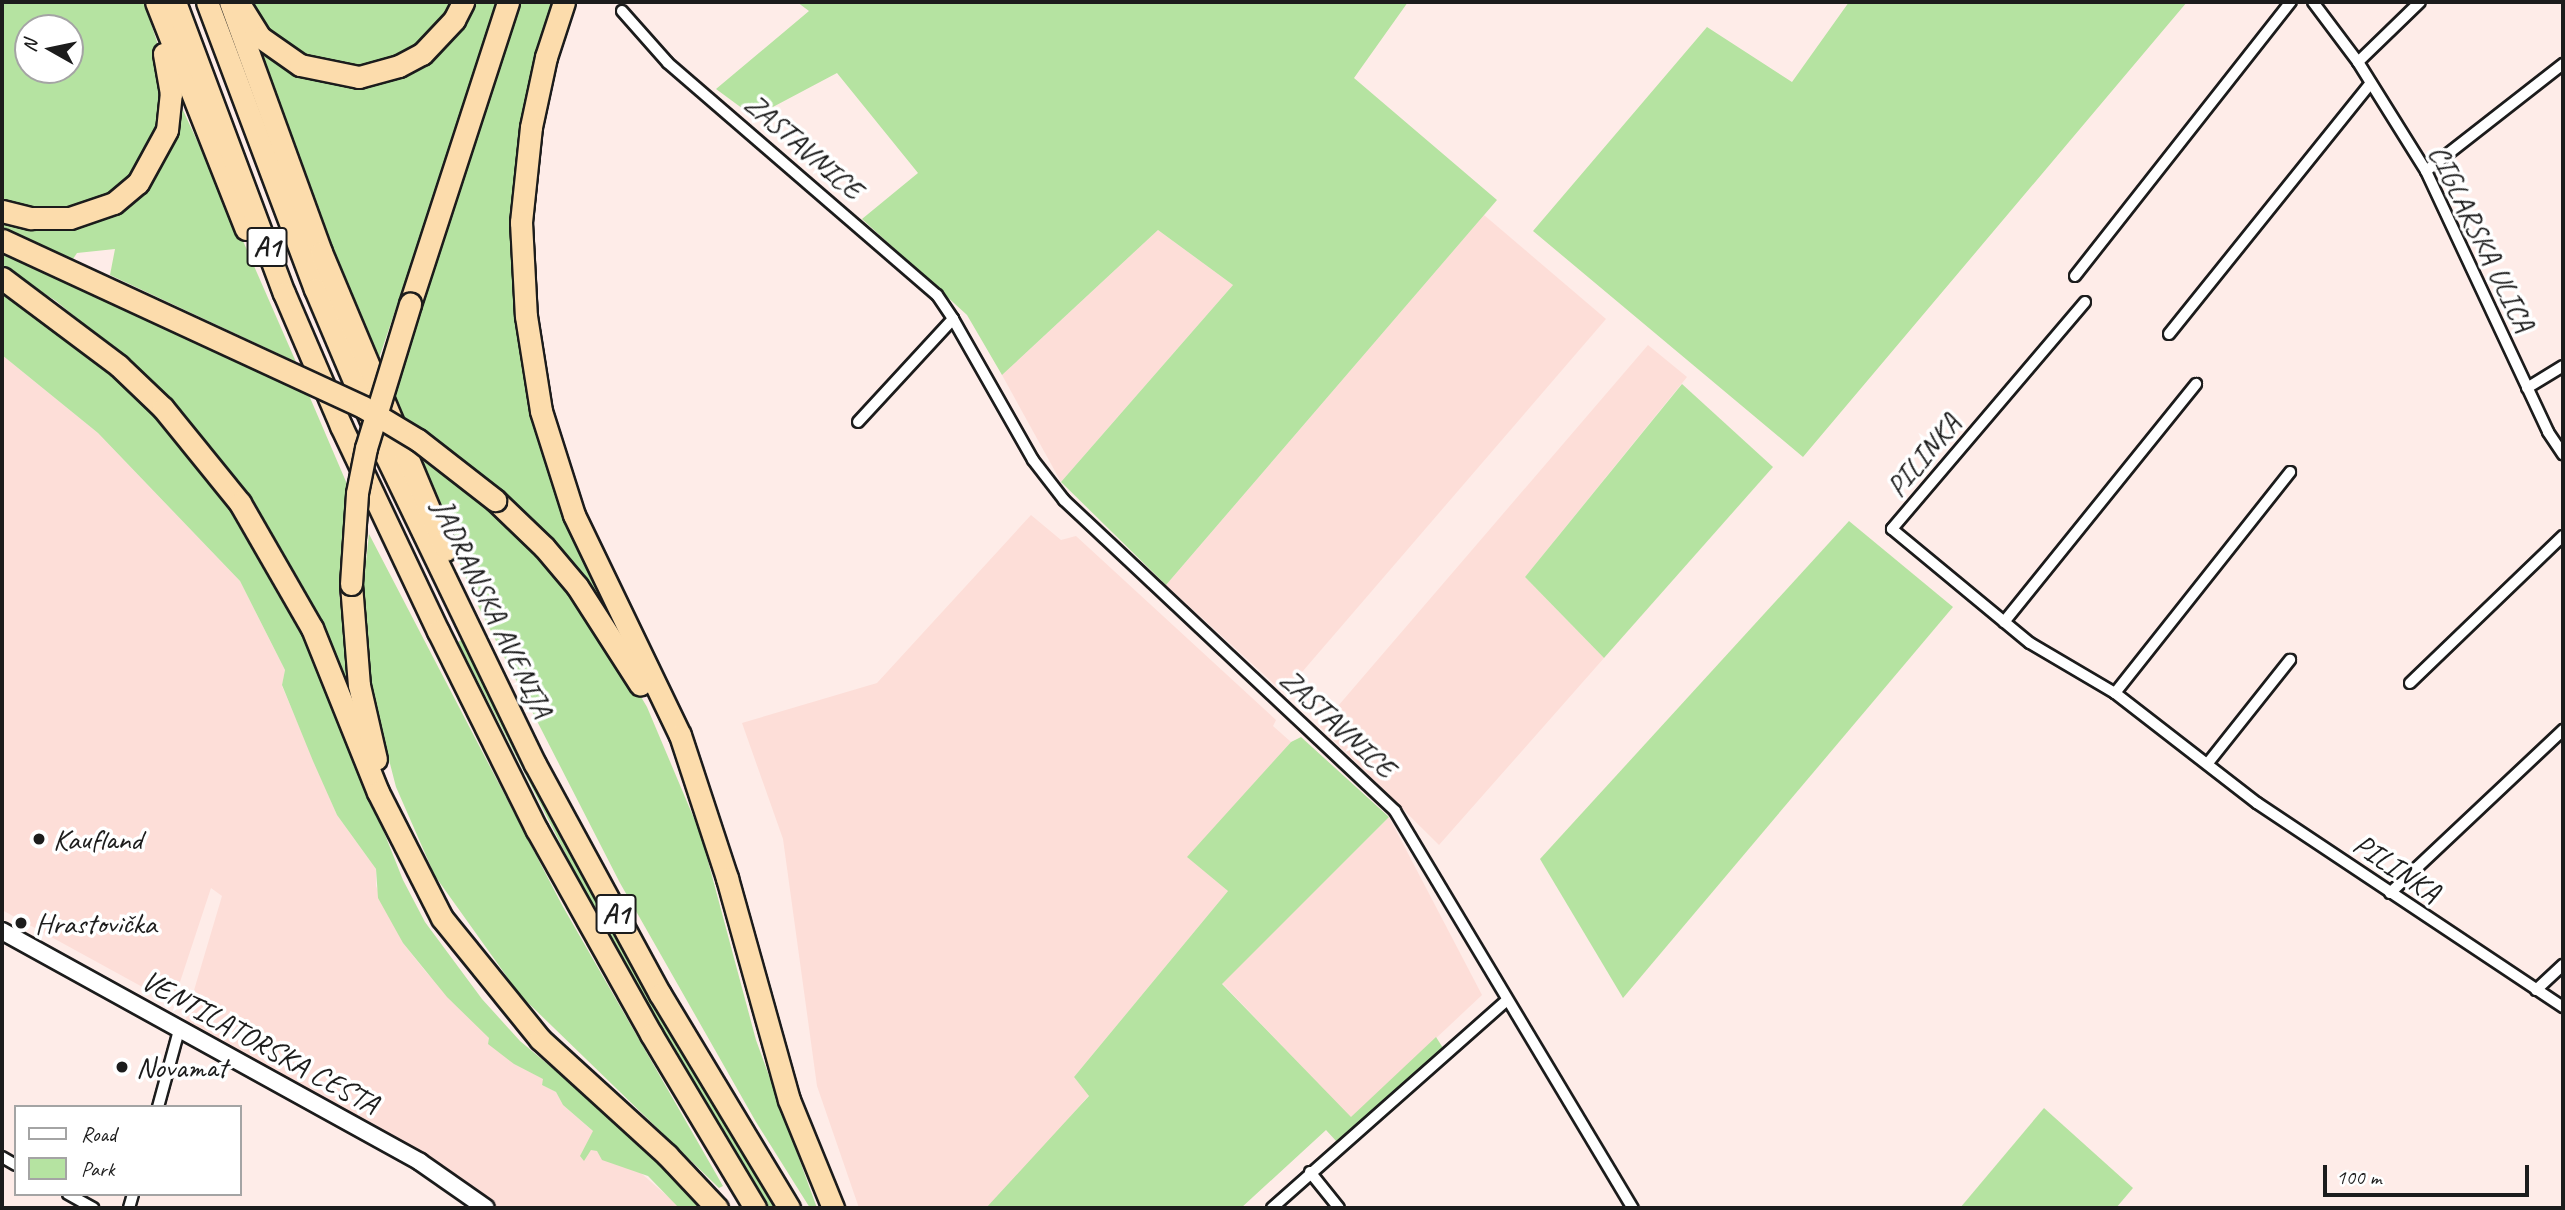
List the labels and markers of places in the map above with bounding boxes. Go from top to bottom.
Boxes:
place label: Kaufland [53,821,142,857]
marker: Kaufland [31,831,47,847]
place label: Hrastovička [35,905,157,941]
marker: Hrastovička [13,915,29,931]
place label: Novamat [136,1049,227,1085]
marker: Novamat [114,1059,130,1075]

